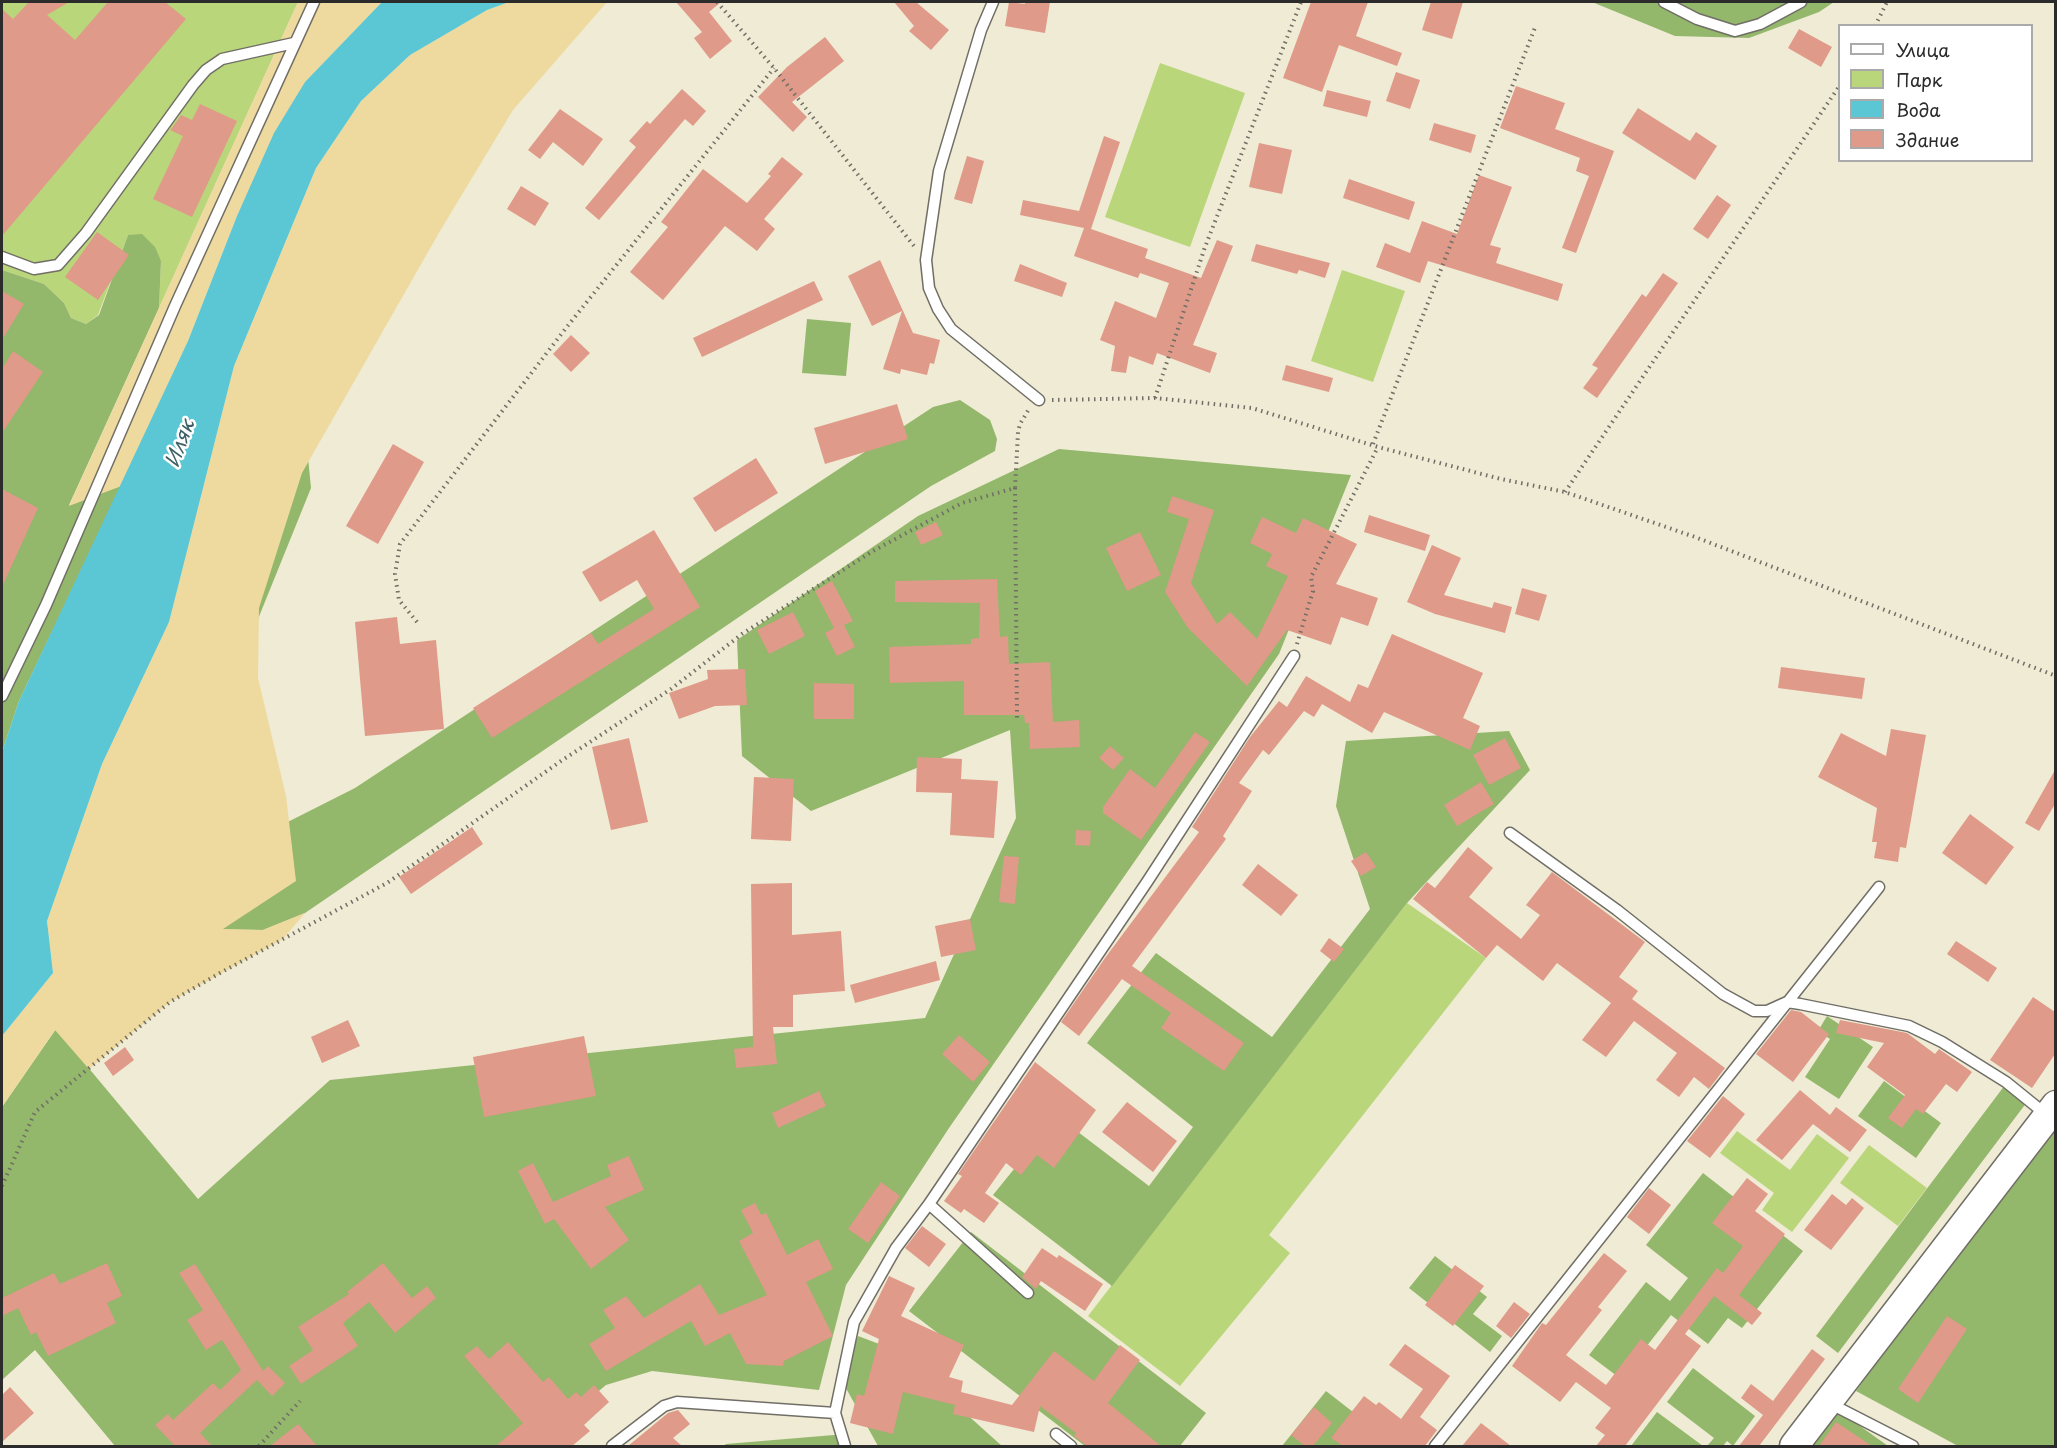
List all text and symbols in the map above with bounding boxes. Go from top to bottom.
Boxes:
legend [1838,24,2033,162]
text: Улица [1896,36,1950,63]
text: Парк [1896,66,1942,93]
text: Вода [1896,96,1941,123]
text: Здание [1896,126,1959,153]
water label: Иляк [161,417,201,471]

